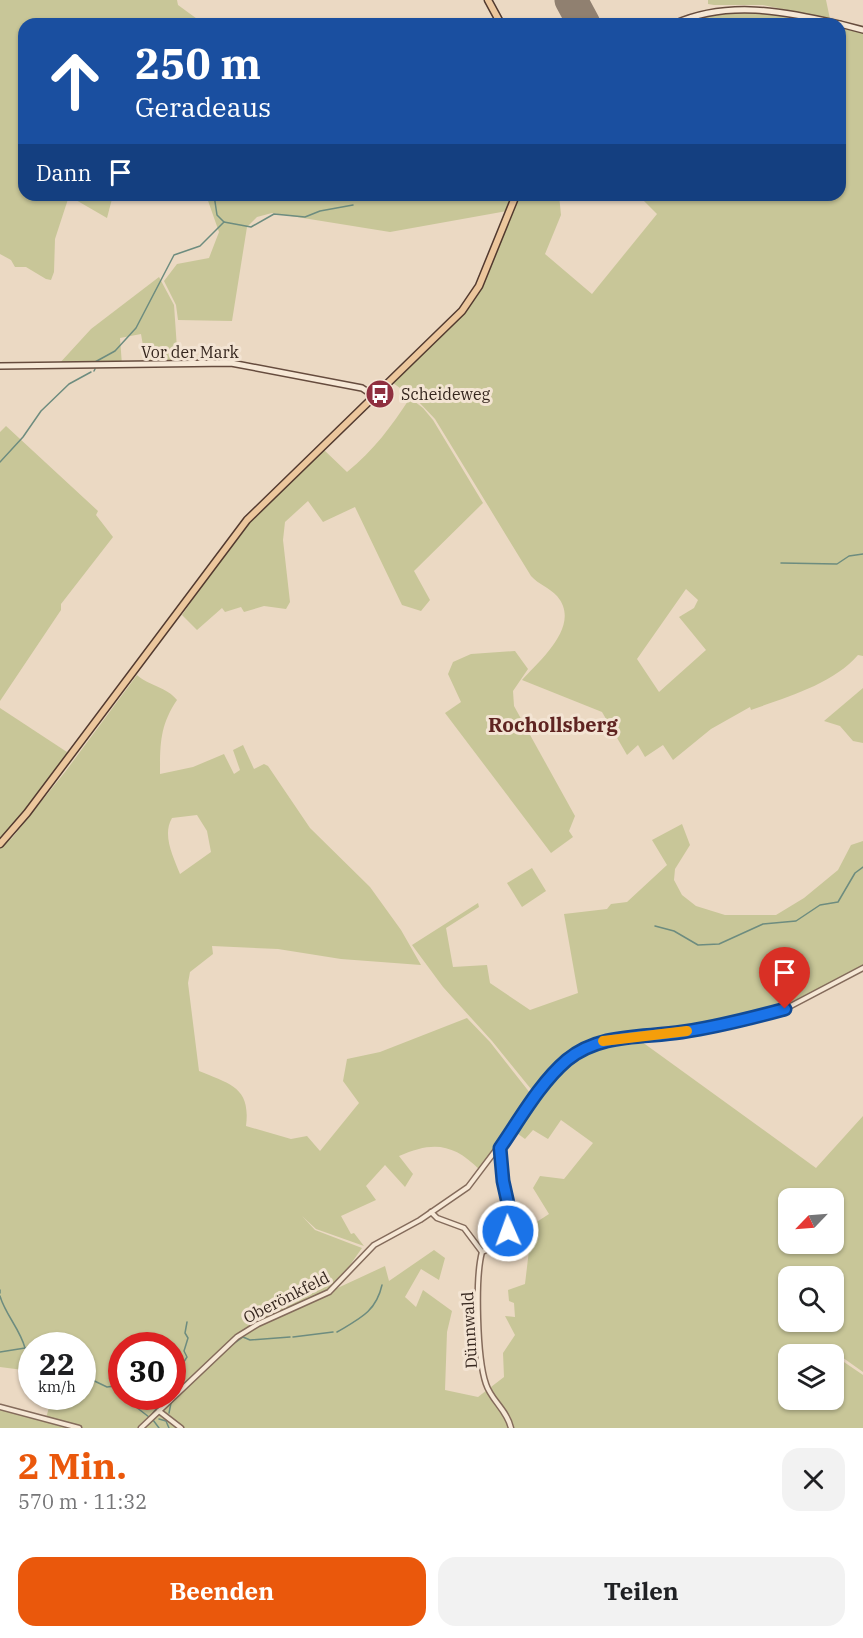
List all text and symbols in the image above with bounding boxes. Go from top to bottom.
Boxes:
text: 250 m [135,36,261,91]
icon: ahead [36,42,114,120]
text: Geradeaus [135,89,271,124]
icon: arrive [104,156,137,189]
text: Dann [36,158,92,187]
street label: Vor der Mark [141,342,240,362]
bus stop icon: Scheideweg [364,378,396,410]
place label: Scheideweg [401,384,490,404]
district label: Rochollsberg [488,711,618,738]
pin [759,947,810,1009]
icon: arrive [768,956,801,989]
north arrow [778,1188,844,1254]
map controls [778,1188,844,1410]
position arrow [476,1199,540,1263]
button: search [778,1266,844,1332]
street label: Oberönkfeld [240,1267,333,1327]
street label: Dünnwald [457,1291,481,1369]
speed limit sign: 30 [108,1332,186,1410]
text: 22 [39,1344,75,1383]
button: layers [778,1344,844,1410]
text: km/h [38,1377,76,1396]
text: 2 Min. [18,1442,127,1489]
button: close [782,1448,845,1511]
text: 570 m · 11:32 [18,1488,147,1515]
button: Beenden [18,1557,426,1626]
button: Teilen [438,1557,845,1626]

